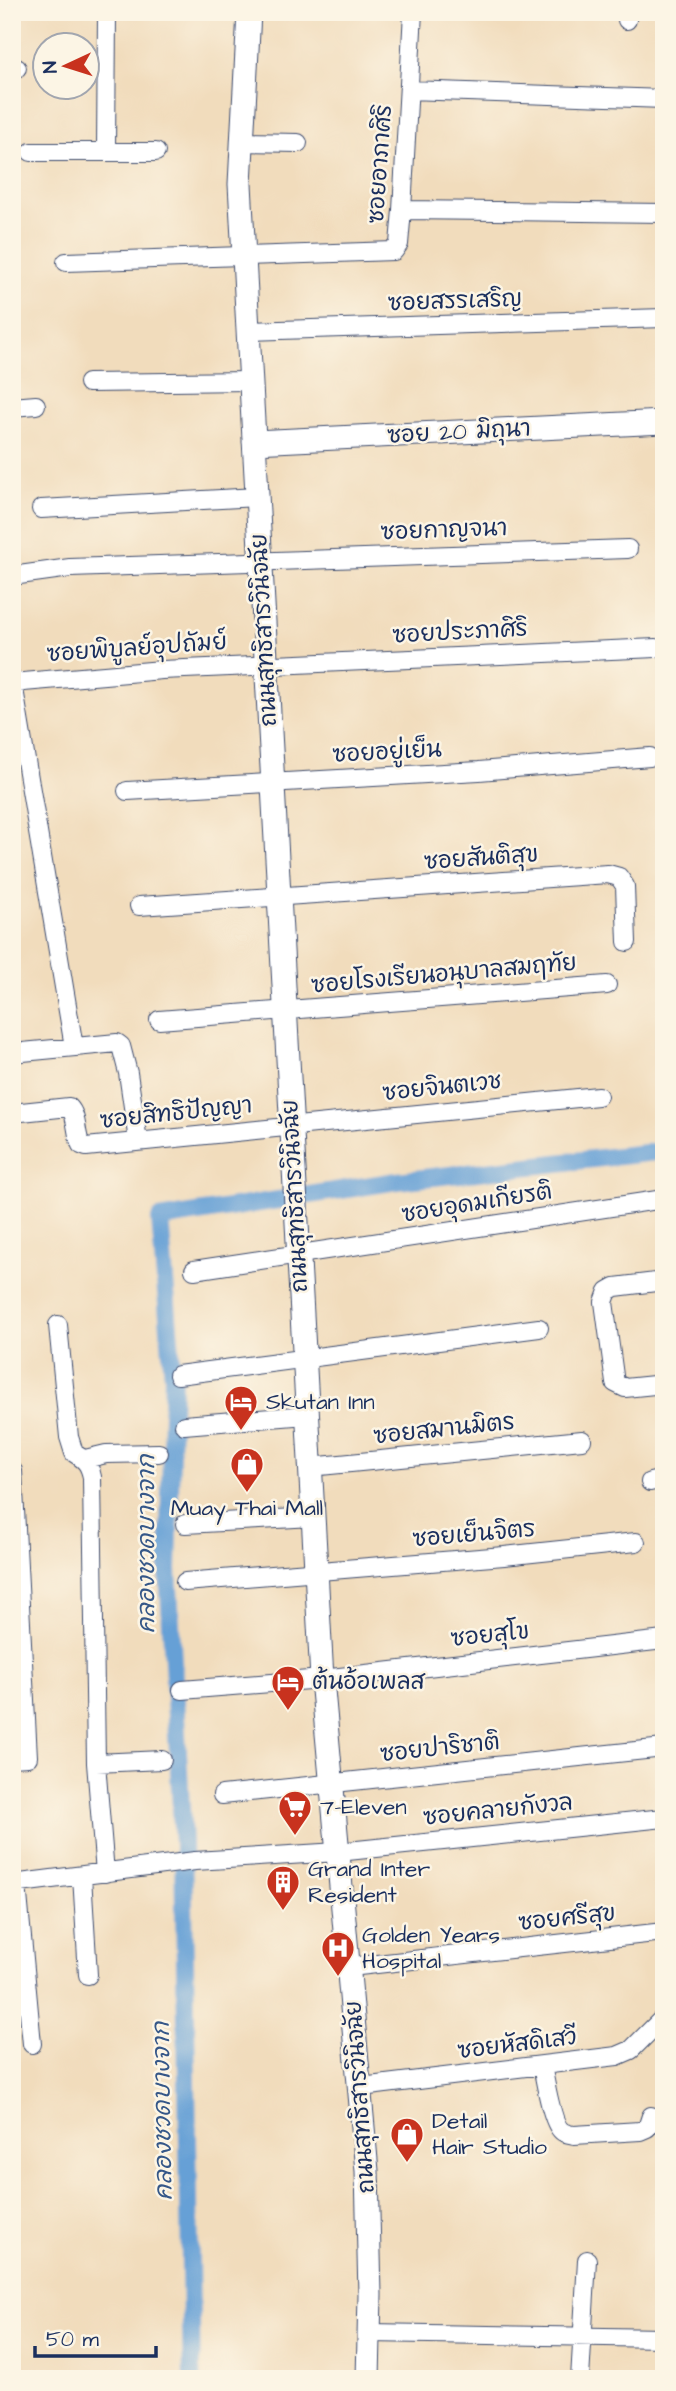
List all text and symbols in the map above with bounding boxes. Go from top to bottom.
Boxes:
north arrow [32,32,102,102]
text: N [37,60,64,74]
street label: ซอยอาภาศิริ [360,103,400,225]
street label: ซอยสรรเสริญ [387,283,523,319]
street label: ซอย 20 มิถุนา [386,412,532,453]
street label: ซอยกาญจนา [380,512,508,548]
street label: ถนนสุทธิสารวินิจฉัย [243,532,286,727]
street label: ซอยประภาศิริ [392,612,528,652]
street label: ซอยพิบูลย์อุปถัมย์ [46,625,228,671]
street label: ซอยอยู่เย็น [332,733,443,772]
street label: ซอยสันติสุข [423,838,539,879]
street label: ซอยโรงเรียนอนุบาลสมฤทัย [310,945,578,1003]
street label: ซอยจินตเวช [381,1065,503,1109]
street label: ซอยสิทธิปัญญา [98,1089,254,1137]
street label: ถนนสุทธิสารวินิจฉัย [274,1098,317,1293]
street label: ซอยอุดมเกียรติ [399,1175,555,1232]
hotel icon: Skutan Inn [222,1383,260,1432]
place label: Skutan Inn [266,1386,375,1418]
street label: ซอยสมานมิตร [372,1406,516,1452]
shop icon: Muay Thai Mall [228,1445,266,1494]
water label: คลองชวดบางจาก [130,1453,164,1633]
place label: Muay Thai Mall [171,1492,323,1525]
street label: ซอยเย็นจิตร [411,1513,537,1555]
street label: ซอยสุโข [449,1614,531,1656]
hotel icon: ต้นอ้อเพลส [269,1663,307,1712]
place label: ต้นอ้อเพลส [312,1666,427,1698]
street label: ซอยปาริชาติ [379,1726,501,1770]
street label: ซอยคลายกังวล [422,1786,574,1834]
supermarket icon: 7-Eleven [276,1788,314,1837]
place label: 7-Eleven [320,1791,407,1823]
place label: Grand Inter Resident [308,1853,431,1911]
building icon: Grand Inter Resident [264,1863,302,1912]
street label: ซอยศรีสุข [517,1897,617,1940]
place label: Golden Years Hospital [362,1919,500,1977]
hospital icon: Golden Years Hospital [319,1929,357,1978]
street label: ถนนสุทธิสารวินิจฉัย [337,1999,384,2195]
water label: คลองชวดบางจาก [144,2020,182,2201]
street label: ซอยหัสดิเสวี [456,2021,578,2067]
place label: Detail Hair Studio [432,2105,547,2163]
shop icon: Detail Hair Studio [388,2115,426,2164]
scale bar [35,2314,156,2358]
text: 50 m [46,2325,100,2354]

